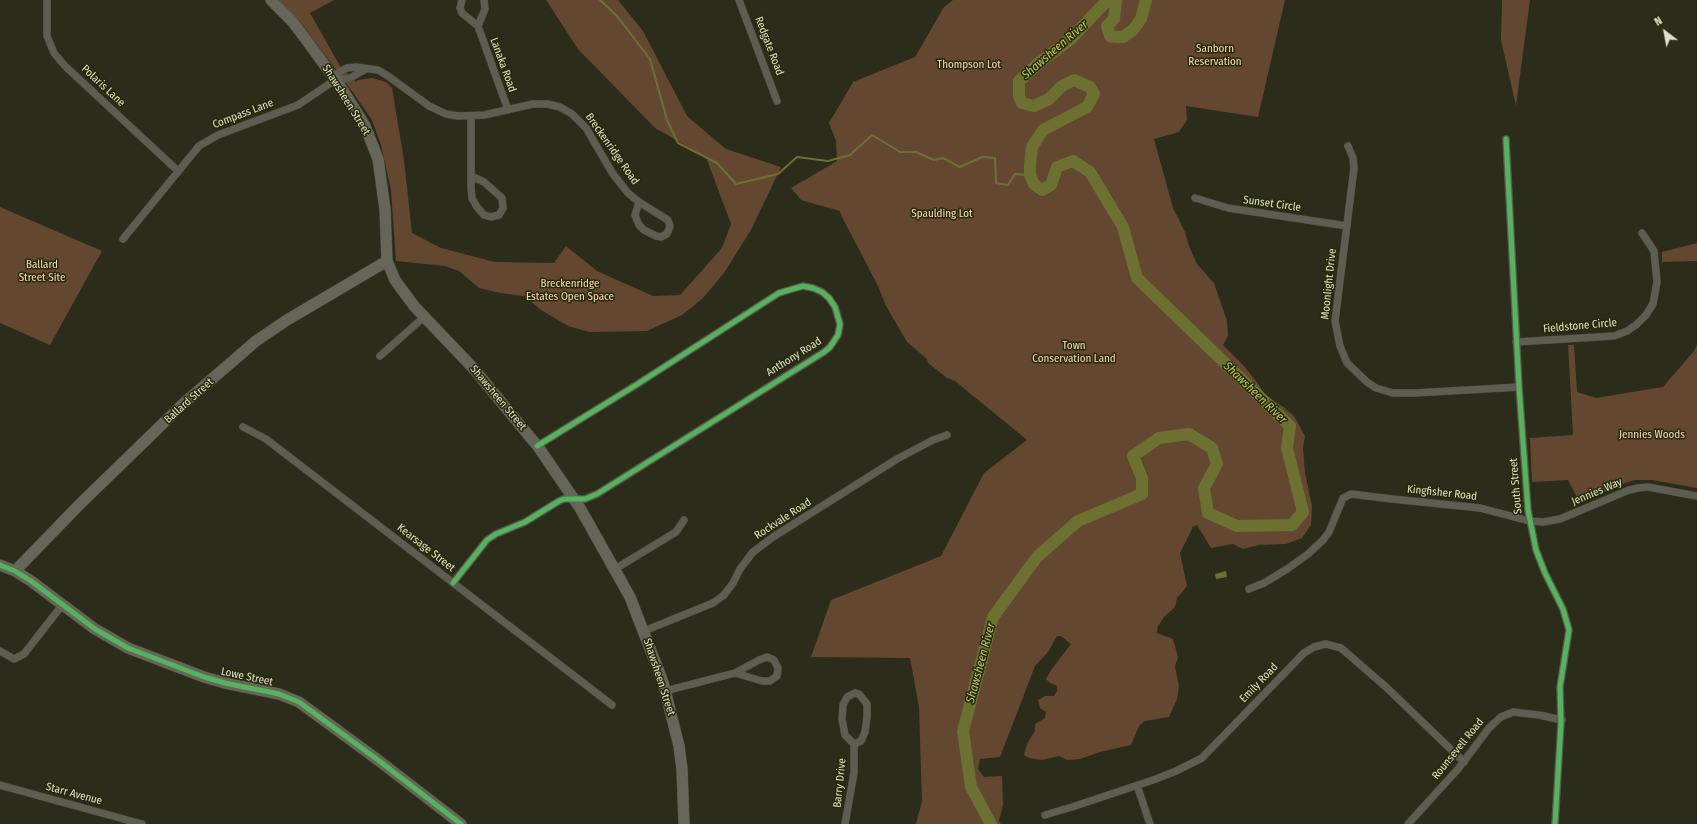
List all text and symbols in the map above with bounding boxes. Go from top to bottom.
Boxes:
north arrow [1645,12,1685,52]
text: N [1652,14,1665,29]
street label: Redgate Road [752,15,786,77]
water label: Shawsheen River [1019,18,1091,82]
street label: Lanaka Road [487,36,519,94]
park label: Sanborn Reservation [1188,42,1242,68]
park label: Thompson Lot [937,58,1001,72]
street label: Shawsheen Street [319,62,373,138]
street label: Polaris Lane [78,63,128,109]
street label: Compass Lane [211,96,275,132]
street label: Breckenridge Road [582,111,642,187]
street label: Sunset Circle [1242,193,1302,215]
park label: Spaulding Lot [911,207,973,221]
street label: Moonlight Drive [1319,248,1339,320]
park label: Ballard Street Site [19,258,65,284]
park label: Breckenridge Estates Open Space [526,277,614,303]
street label: Fieldstone Circle [1543,316,1617,336]
street label: Anthony Road [764,335,824,379]
park label: Town Conservation Land [1032,339,1116,365]
water label: Shawsheen River [1220,359,1290,427]
street label: Shawsheen Street [467,363,529,433]
street label: Ballard Street [162,376,216,426]
park label: Jennies Woods [1619,428,1685,442]
street label: South Street [1507,458,1525,514]
street label: Jennies Way [1570,475,1624,509]
street label: Kingfisher Road [1406,483,1478,503]
street label: Rockvale Road [752,496,814,542]
street label: Kearsage Street [394,521,458,575]
water label: Shawsheen River [963,621,999,705]
street label: Shawsheen Street [640,637,678,717]
street label: Emily Road [1237,661,1281,705]
street label: Lowe Street [220,665,274,689]
street label: Rounsevell Road [1429,716,1487,782]
street label: Barry Drive [831,758,849,808]
street label: Starr Avenue [44,780,104,808]

